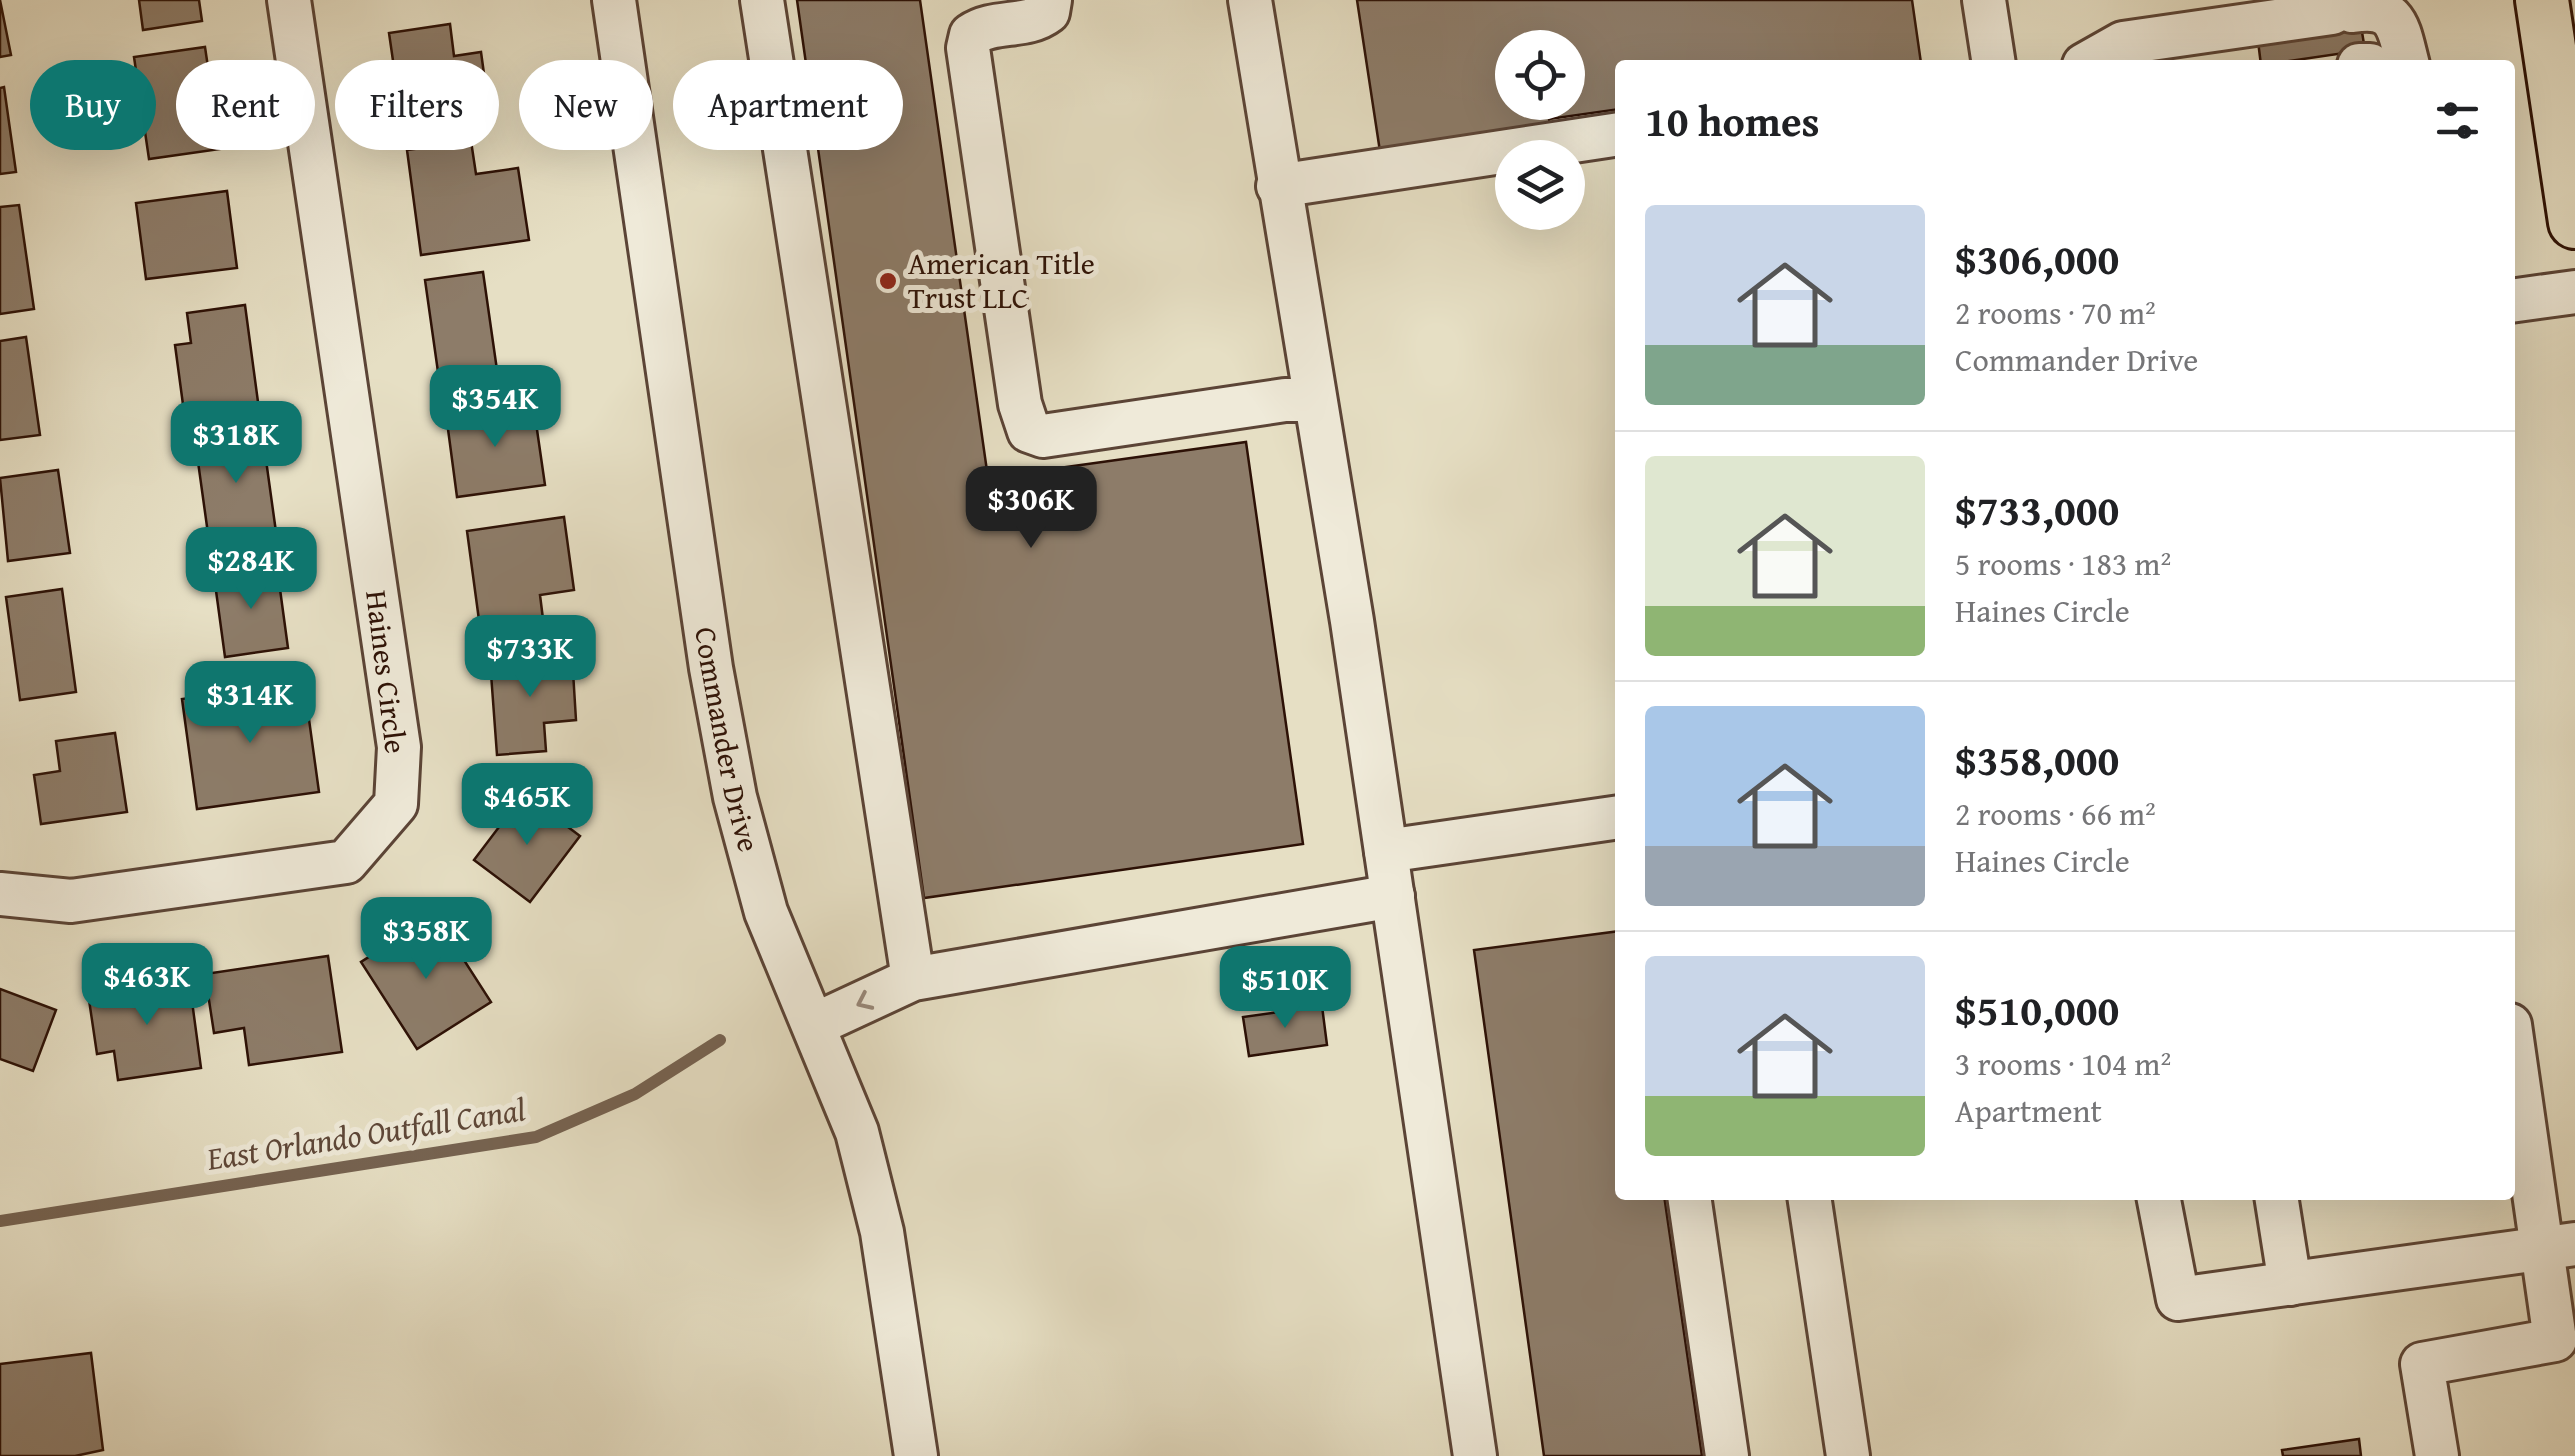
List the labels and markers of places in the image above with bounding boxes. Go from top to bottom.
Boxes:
place label: American Title Trust LLC [908,241,1095,319]
marker: American Title Trust LLC [877,270,899,292]
pin: $354K [425,365,565,450]
pin: $318K [166,401,306,486]
pin: $306K [961,466,1101,551]
pin: $284K [181,527,321,612]
pin: $733K [460,615,600,700]
pin: $314K [180,661,320,746]
pin: $465K [457,763,597,848]
pin: $358K [356,897,496,982]
pin: $463K [77,943,217,1028]
pin: $510K [1215,946,1355,1031]

